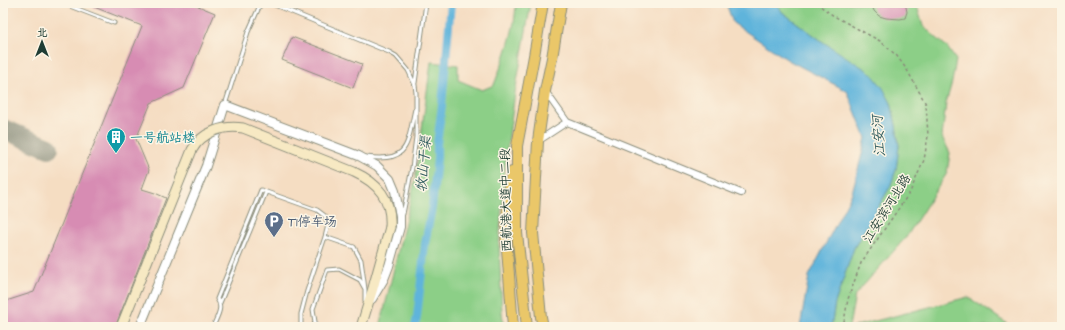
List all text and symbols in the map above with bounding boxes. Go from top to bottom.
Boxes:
north arrow [22,22,62,62]
text: 北 [37,25,48,40]
water label: 江安河 [867,112,890,158]
building icon: 一号航站楼 [105,126,127,154]
place label: 一号航站楼 [130,129,195,147]
water label: 牧山干渠 [412,134,436,193]
street label: 西航港大道中二段 [496,148,516,252]
street label: 江安滨河北路 [859,171,915,246]
parking icon: T1停车场 [263,210,285,238]
place label: T1停车场 [288,213,337,231]

